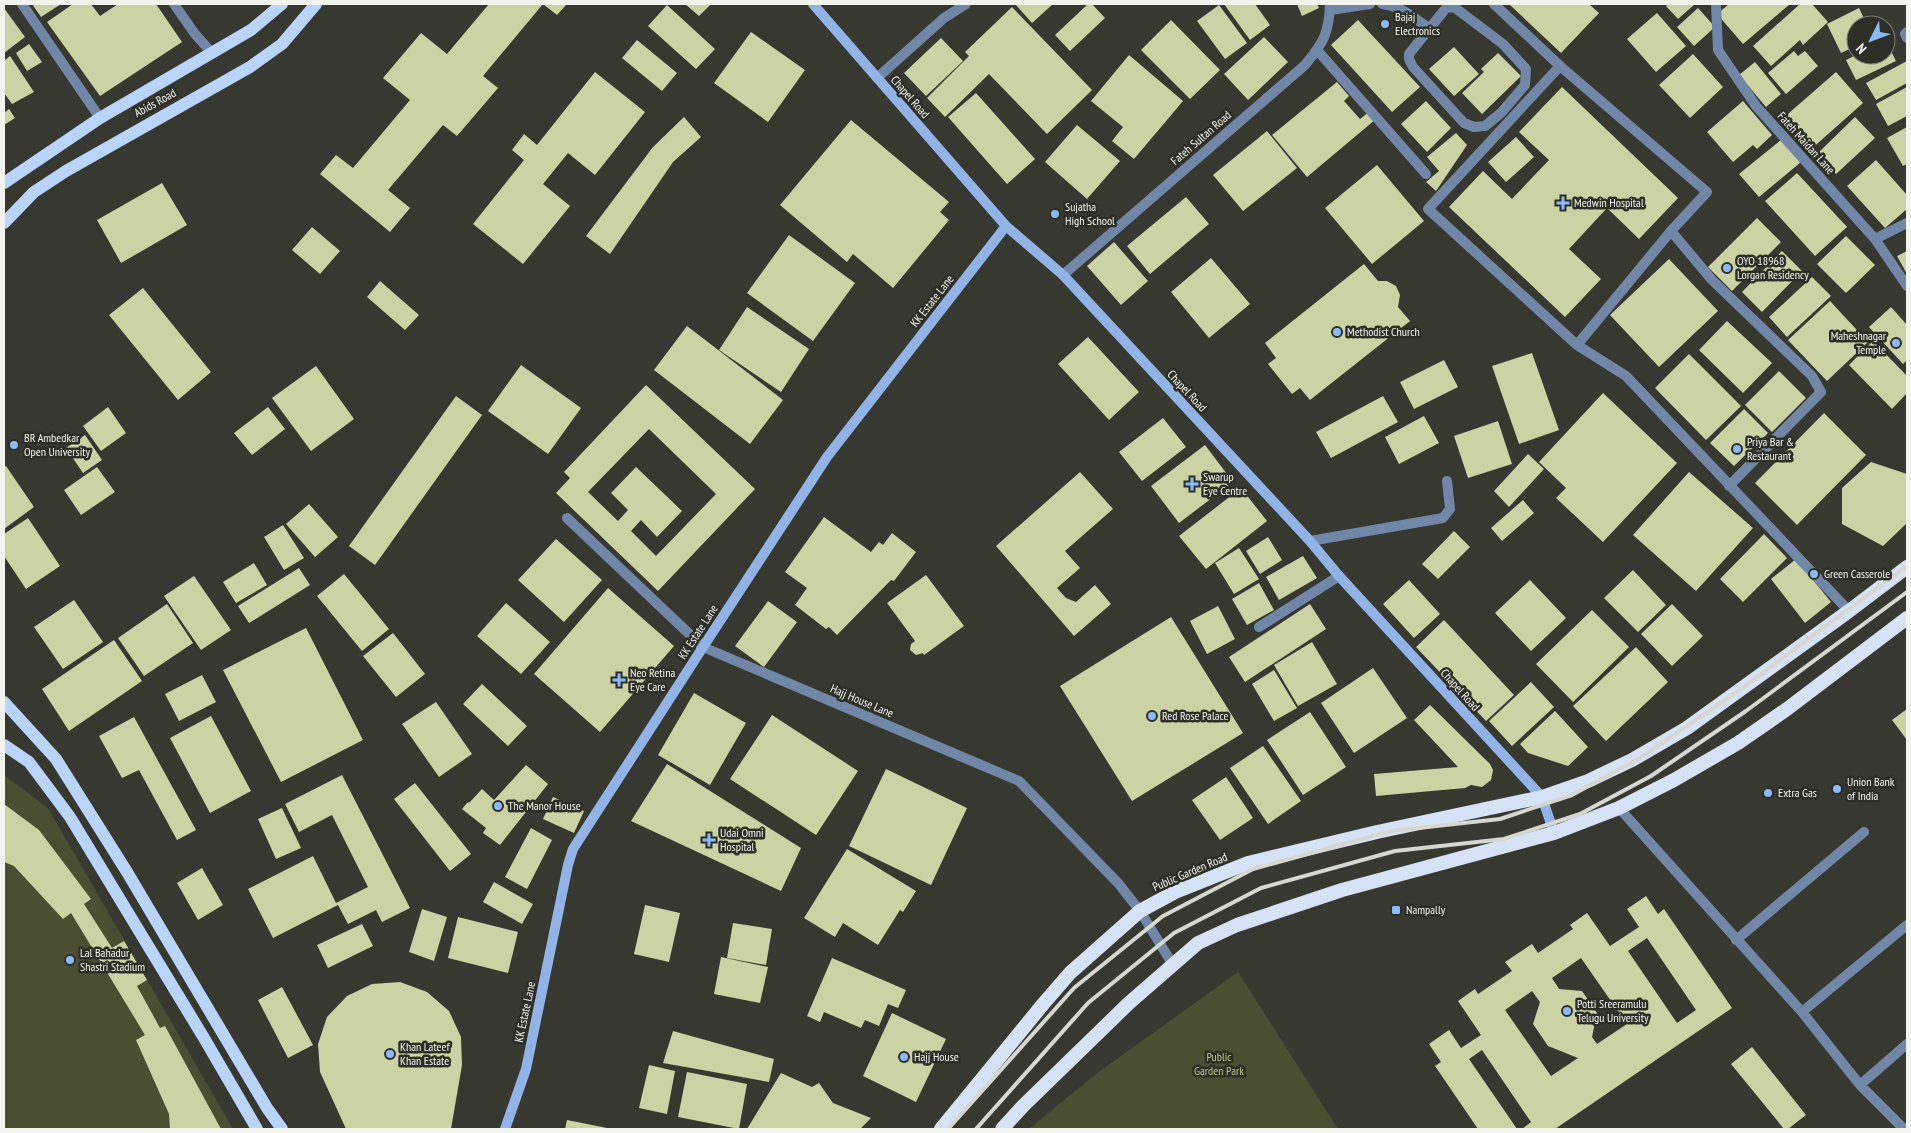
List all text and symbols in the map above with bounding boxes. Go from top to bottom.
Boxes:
place label: Bajaj Electronics [1395,9,1440,38]
north arrow [1846,15,1896,65]
marker: Bajaj Electronics [1379,18,1391,30]
text: N [1852,40,1871,58]
street label: Chapel Road [888,72,933,121]
street label: Abids Road [131,85,178,120]
street label: Fateh Sultan Road [1167,107,1234,168]
street label: Fateh Maidan Lane [1775,109,1838,177]
place label: Medwin Hospital [1574,195,1644,210]
marker: Medwin Hospital [1556,196,1570,210]
place label: Sujatha High School [1065,199,1115,228]
marker: Sujatha High School [1049,208,1061,220]
place label: OYO 18968 Lorgan Residency [1737,253,1809,282]
marker: OYO 18968 Lorgan Residency [1721,262,1733,274]
street label: KK Estate Lane [907,272,957,330]
place label: Methodist Church [1347,324,1420,339]
marker: Methodist Church [1331,326,1343,338]
place label: Maheshnagar Temple [1831,328,1887,357]
marker: Maheshnagar Temple [1890,337,1902,349]
street label: Chapel Road [1164,367,1210,415]
place label: BR Ambedkar Open University [24,430,90,459]
place label: Priya Bar & Restaurant [1747,434,1794,463]
marker: BR Ambedkar Open University [8,439,20,451]
marker: Priya Bar & Restaurant [1731,443,1743,455]
place label: Swarup Eye Centre [1203,469,1247,498]
marker: Swarup Eye Centre [1185,477,1199,491]
place label: Green Casserole [1824,566,1890,581]
marker: Green Casserole [1808,568,1820,580]
street label: KK Estate Lane [674,602,721,662]
place label: Neo Retina Eye Care [630,665,675,694]
street label: Chapel Road [1438,665,1483,714]
marker: Neo Retina Eye Care [612,673,626,687]
street label: Hajj House Lane [828,681,896,721]
place label: Red Rose Palace [1162,708,1229,723]
marker: Red Rose Palace [1146,710,1158,722]
place label: Union Bank of India [1847,774,1895,803]
marker: Union Bank of India [1831,783,1843,795]
place label: Extra Gas [1778,785,1817,800]
marker: Extra Gas [1762,787,1774,799]
place label: The Manor House [508,798,581,813]
marker: The Manor House [492,800,504,812]
place label: Udai Omni Hospital [720,825,764,854]
marker: Udai Omni Hospital [702,833,716,847]
street label: Public Garden Road [1150,849,1230,894]
place label: Nampally [1406,902,1446,917]
marker: Nampally [1390,904,1402,916]
place label: Lal Bahadur Shastri Stadium [80,945,145,974]
marker: Lal Bahadur Shastri Stadium [64,954,76,966]
street label: KK Estate Lane [511,980,538,1044]
place label: Potti Sreeramulu Telugu University [1577,996,1649,1025]
marker: Potti Sreeramulu Telugu University [1561,1005,1573,1017]
place label: Khan Lateef Khan Estate [400,1039,450,1068]
marker: Khan Lateef Khan Estate [384,1048,396,1060]
place label: Hajj House [914,1049,959,1064]
park label: Public Garden Park [1194,1049,1244,1078]
marker: Hajj House [898,1051,910,1063]

